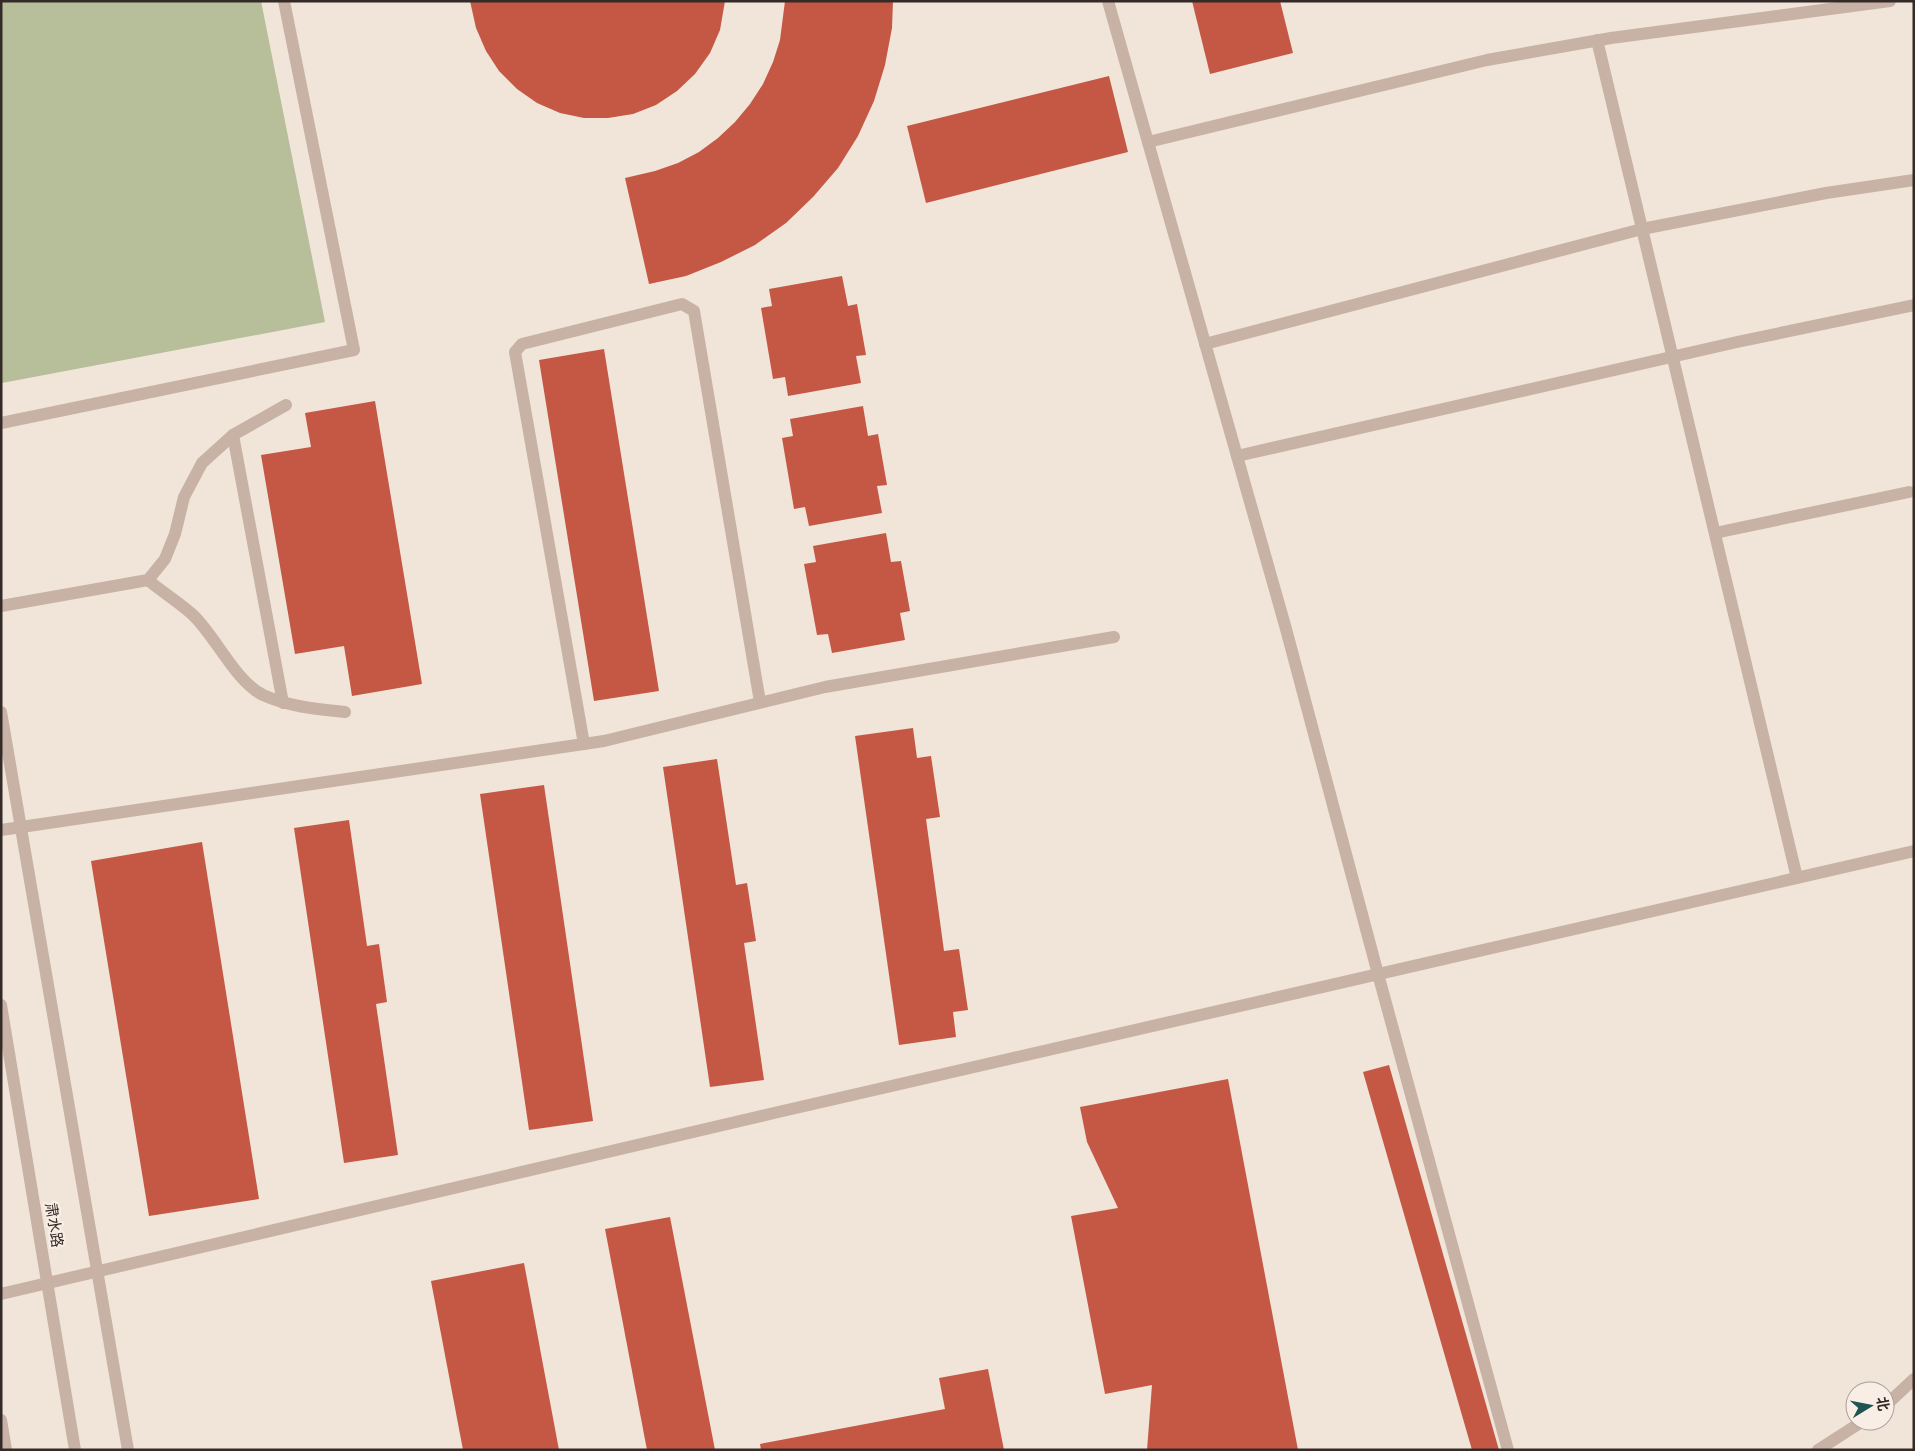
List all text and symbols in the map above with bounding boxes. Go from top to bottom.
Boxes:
street label: 肃水路 [42,1201,66,1249]
north arrow [1845,1381,1895,1431]
text: 北 [1873,1395,1892,1412]

